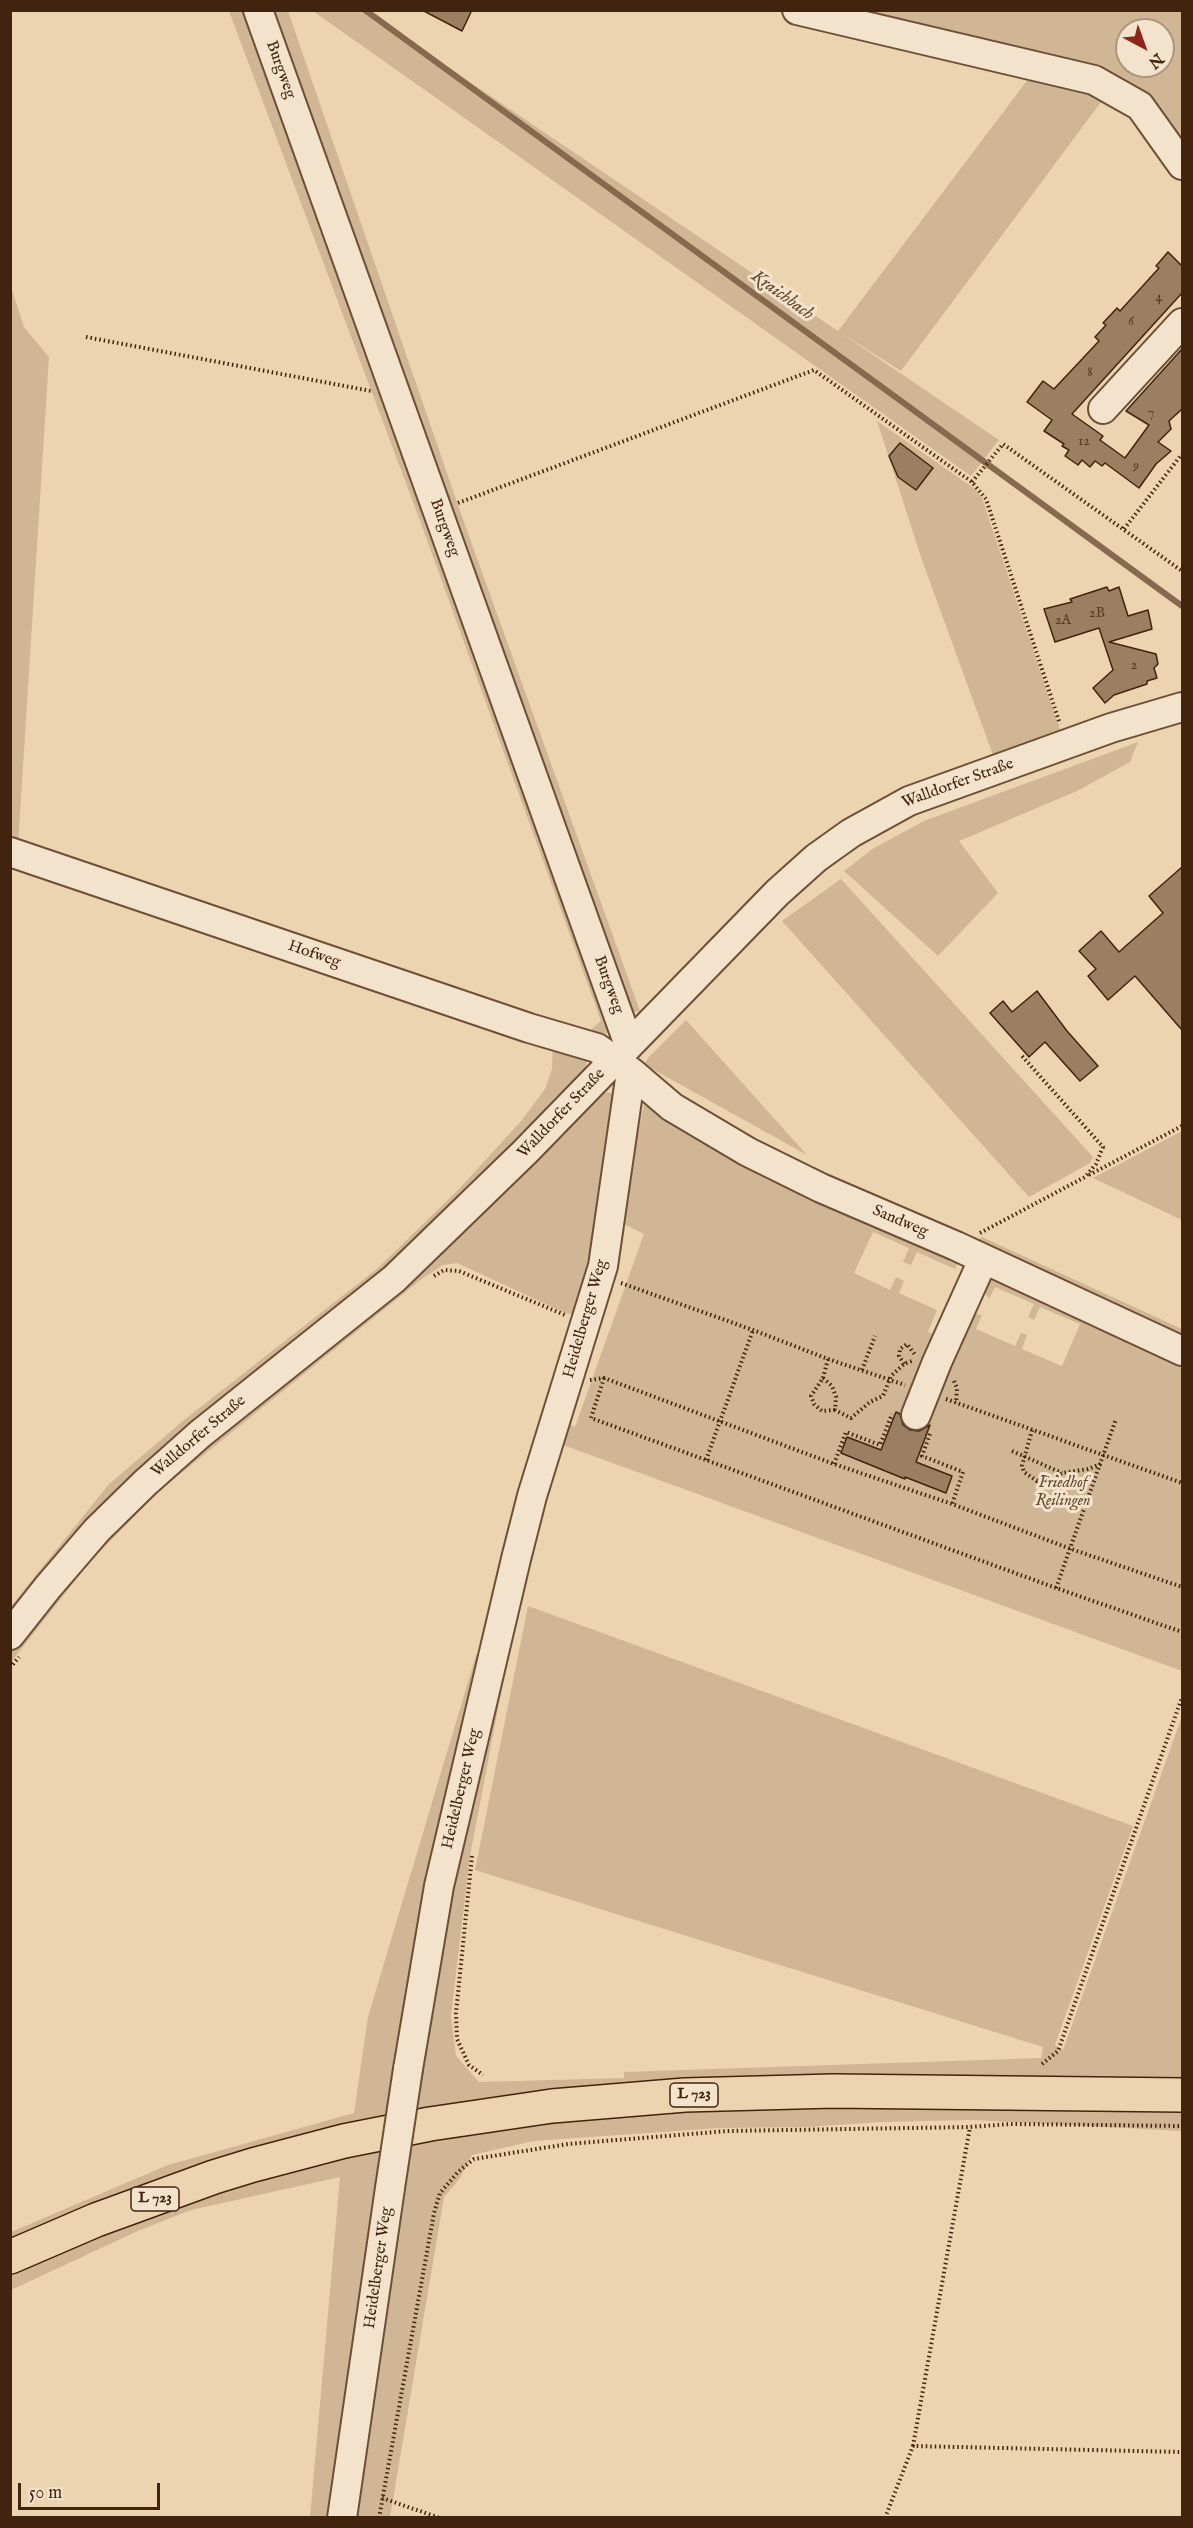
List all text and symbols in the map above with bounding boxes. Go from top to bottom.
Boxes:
north arrow [1115,18,1175,78]
street label: Burgweg [261,38,299,102]
text: N [1144,48,1167,72]
water label: Kraichbach [747,266,817,326]
house number: 4 [1156,290,1162,306]
house number: 6 [1128,314,1134,330]
house number: 8 [1087,365,1093,381]
house number: 7 [1148,405,1154,421]
house number: 12 [1078,434,1090,450]
house number: 9 [1133,459,1139,475]
street label: Burgweg [425,496,463,560]
house number: 2B [1089,606,1105,622]
house number: 2A [1055,613,1071,629]
house number: 2 [1131,658,1137,674]
street label: Walldorfer Straße [900,755,1016,813]
street label: Hofweg [285,937,343,973]
street label: Burgweg [589,953,627,1017]
street label: Walldorfer Straße [514,1065,610,1163]
street label: Sandweg [869,1202,931,1242]
street label: Heidelberger Weg [560,1257,612,1381]
street label: Walldorfer Straße [148,1392,250,1482]
park label: Friedhof Reilingen [1035,1474,1091,1512]
street label: Heidelberger Weg [439,1727,485,1851]
road number: L 723 [670,2083,718,2107]
road number: L 723 [131,2187,179,2211]
street label: Heidelberger Weg [361,2206,397,2330]
scale bar [21,2471,164,2509]
text: 50 m [29,2482,62,2505]

